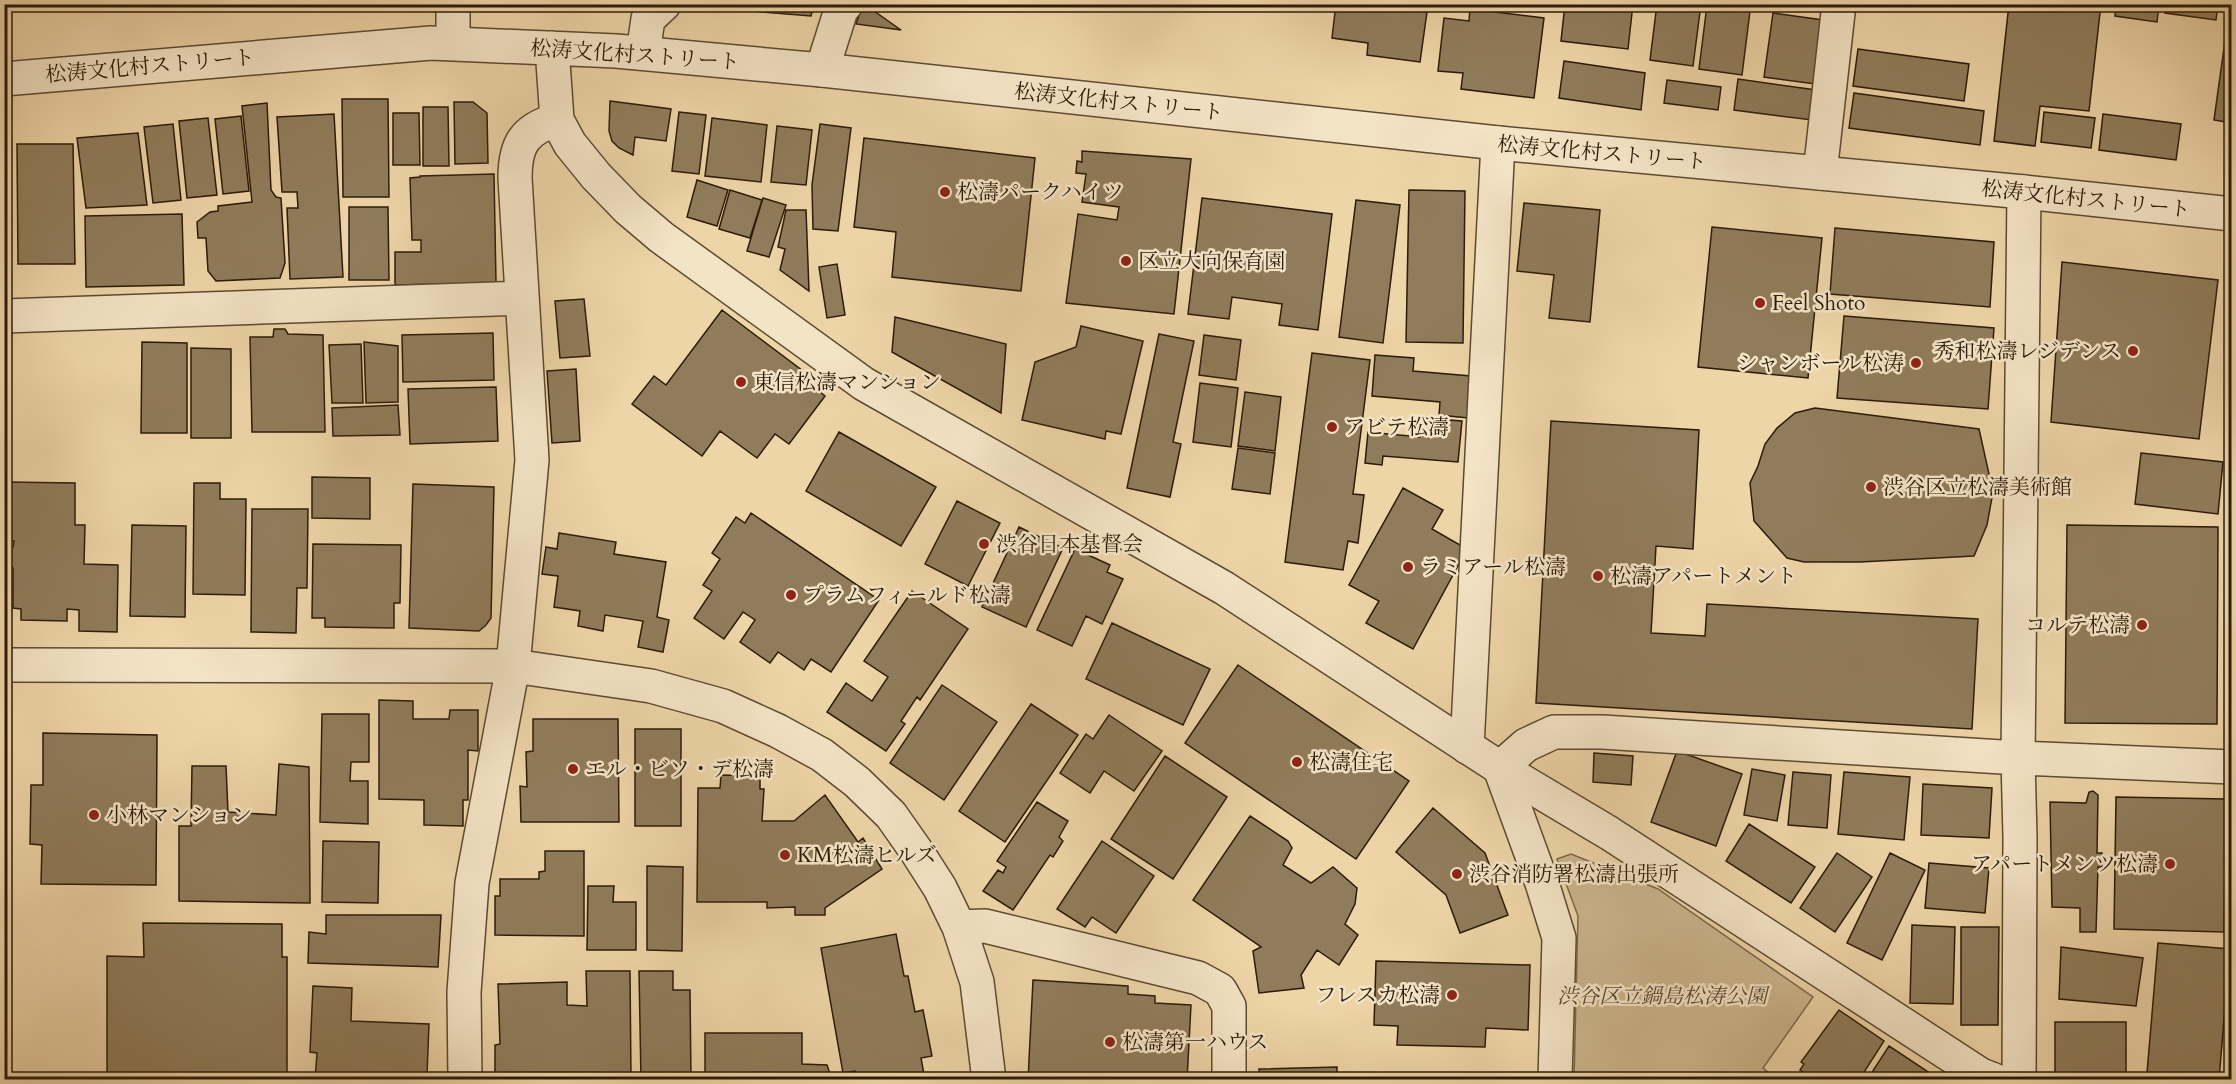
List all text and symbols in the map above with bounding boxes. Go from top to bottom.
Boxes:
street label: 松涛文化村ストリート [529,34,741,77]
street label: 松涛文化村ストリート [44,43,256,90]
street label: 松涛文化村ストリート [1013,77,1225,128]
street label: 松涛文化村ストリート [1496,130,1708,177]
street label: 松涛文化村ストリート [1980,174,2192,225]
place label: 松濤パークハイツ [957,178,1124,207]
marker: 松濤パークハイツ [938,185,952,199]
place label: 区立大向保育園 [1138,247,1285,276]
marker: 区立大向保育園 [1119,254,1133,268]
place label: Feel Shoto [1772,289,1865,318]
marker: Feel Shoto [1753,296,1767,310]
place label: 秀和松濤レジデンス [1934,337,2121,366]
marker: 秀和松濤レジデンス [2126,344,2140,358]
place label: シャンボール松涛 [1737,349,1904,378]
marker: シャンボール松涛 [1909,356,1923,370]
place label: 東信松濤マンション [753,368,941,397]
marker: 東信松濤マンション [734,375,748,389]
place label: アビテ松濤 [1344,413,1449,442]
marker: アビテ松濤 [1325,420,1339,434]
place label: 渋谷区立松濤美術館 [1883,473,2072,502]
marker: 渋谷区立松濤美術館 [1864,480,1878,494]
place label: 渋谷日本基督会 [996,530,1143,559]
marker: 渋谷日本基督会 [977,537,991,551]
place label: ラミアール松濤 [1420,553,1566,582]
marker: ラミアール松濤 [1401,560,1415,574]
place label: 松濤アパートメント [1610,562,1797,591]
marker: 松濤アパートメント [1591,569,1605,583]
place label: プラムフィールド松濤 [803,581,1011,610]
marker: プラムフィールド松濤 [784,588,798,602]
place label: コルテ松濤 [2025,611,2130,640]
marker: コルテ松濤 [2135,618,2149,632]
place label: 松濤住宅 [1309,748,1393,777]
place label: エル・ビソ・デ松濤 [585,755,774,784]
marker: 松濤住宅 [1290,755,1304,769]
marker: エル・ビソ・デ松濤 [566,762,580,776]
place label: 小林マンション [106,801,252,830]
marker: 小林マンション [87,808,101,822]
place label: KM松濤ヒルズ [797,841,937,870]
marker: KM松濤ヒルズ [778,848,792,862]
place label: アパートメンツ松濤 [1971,850,2158,879]
marker: アパートメンツ松濤 [2163,857,2177,871]
place label: 渋谷消防署松濤出張所 [1469,860,1679,889]
marker: 渋谷消防署松濤出張所 [1450,867,1464,881]
place label: フレスカ松濤 [1315,981,1440,1010]
park label: 渋谷区立鍋島松涛公園 [1557,982,1770,1011]
marker: フレスカ松濤 [1445,988,1459,1002]
place label: 松濤第一ハウス [1122,1028,1268,1057]
marker: 松濤第一ハウス [1103,1035,1117,1049]

